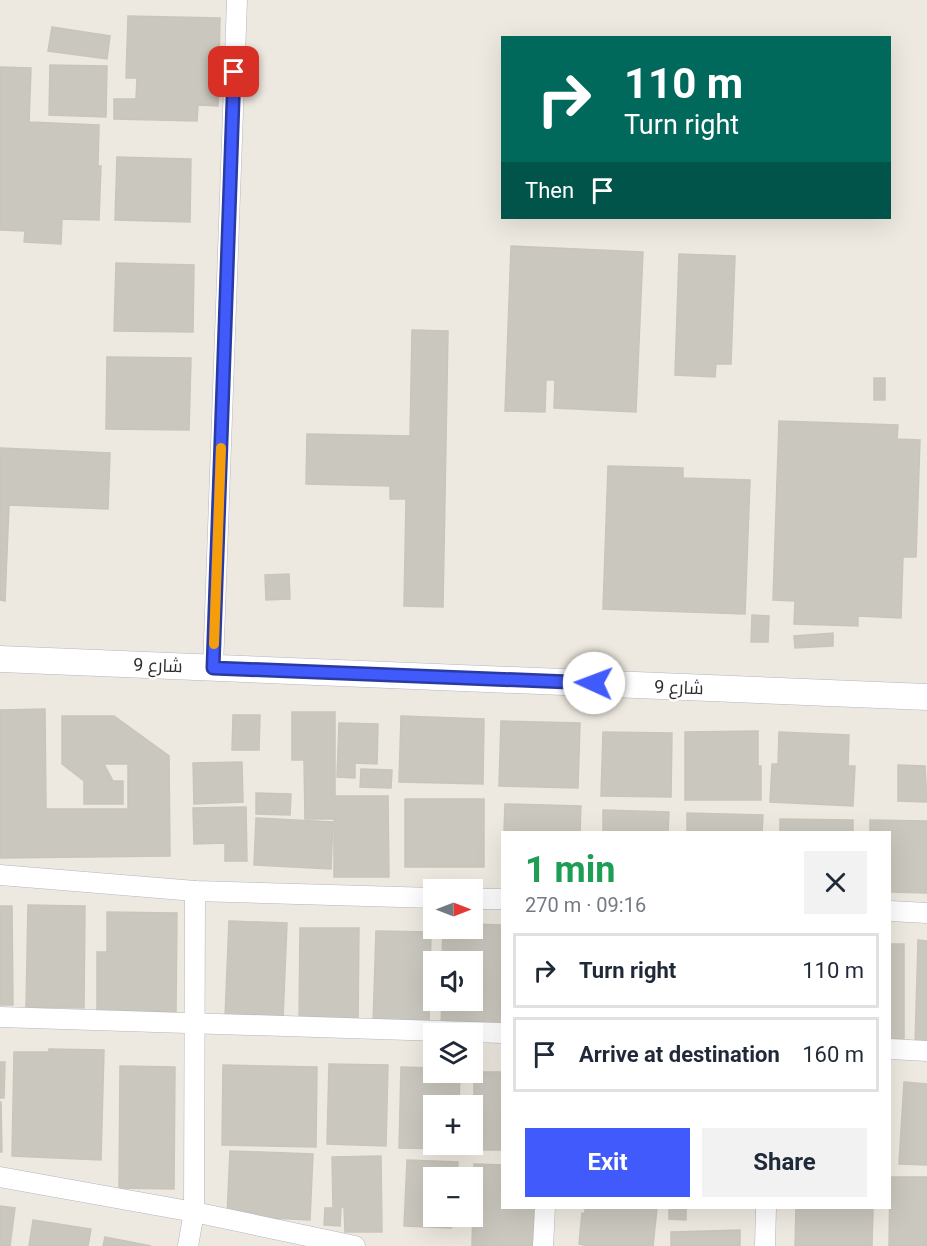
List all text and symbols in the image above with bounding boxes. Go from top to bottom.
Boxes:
pin [208,46,259,97]
icon: arrive [217,55,250,88]
text: 110 m [624,59,743,108]
icon: right [525,60,603,138]
text: Turn right [624,109,739,141]
icon: arrive [586,174,619,207]
text: Then [525,178,574,203]
position arrow [562,651,626,715]
street label: شارع 9 [133,654,183,678]
street label: شارع 9 [654,676,704,700]
text: 1 min [525,849,616,891]
button: close [804,851,867,914]
north arrow [423,879,483,939]
map controls [423,879,483,1227]
text: 270 m · 09:16 [525,893,646,917]
button: sound [423,951,483,1011]
icon: right [528,954,561,987]
text: Turn right [579,958,676,983]
text: 110 m [802,958,864,983]
button: layers [423,1023,483,1083]
icon: arrive [528,1038,561,1071]
text: Arrive at destination [579,1042,780,1067]
text: 160 m [802,1042,864,1067]
button: + [423,1095,483,1155]
button: Exit [525,1128,690,1197]
button: Share [702,1128,867,1197]
button: − [423,1167,483,1227]

